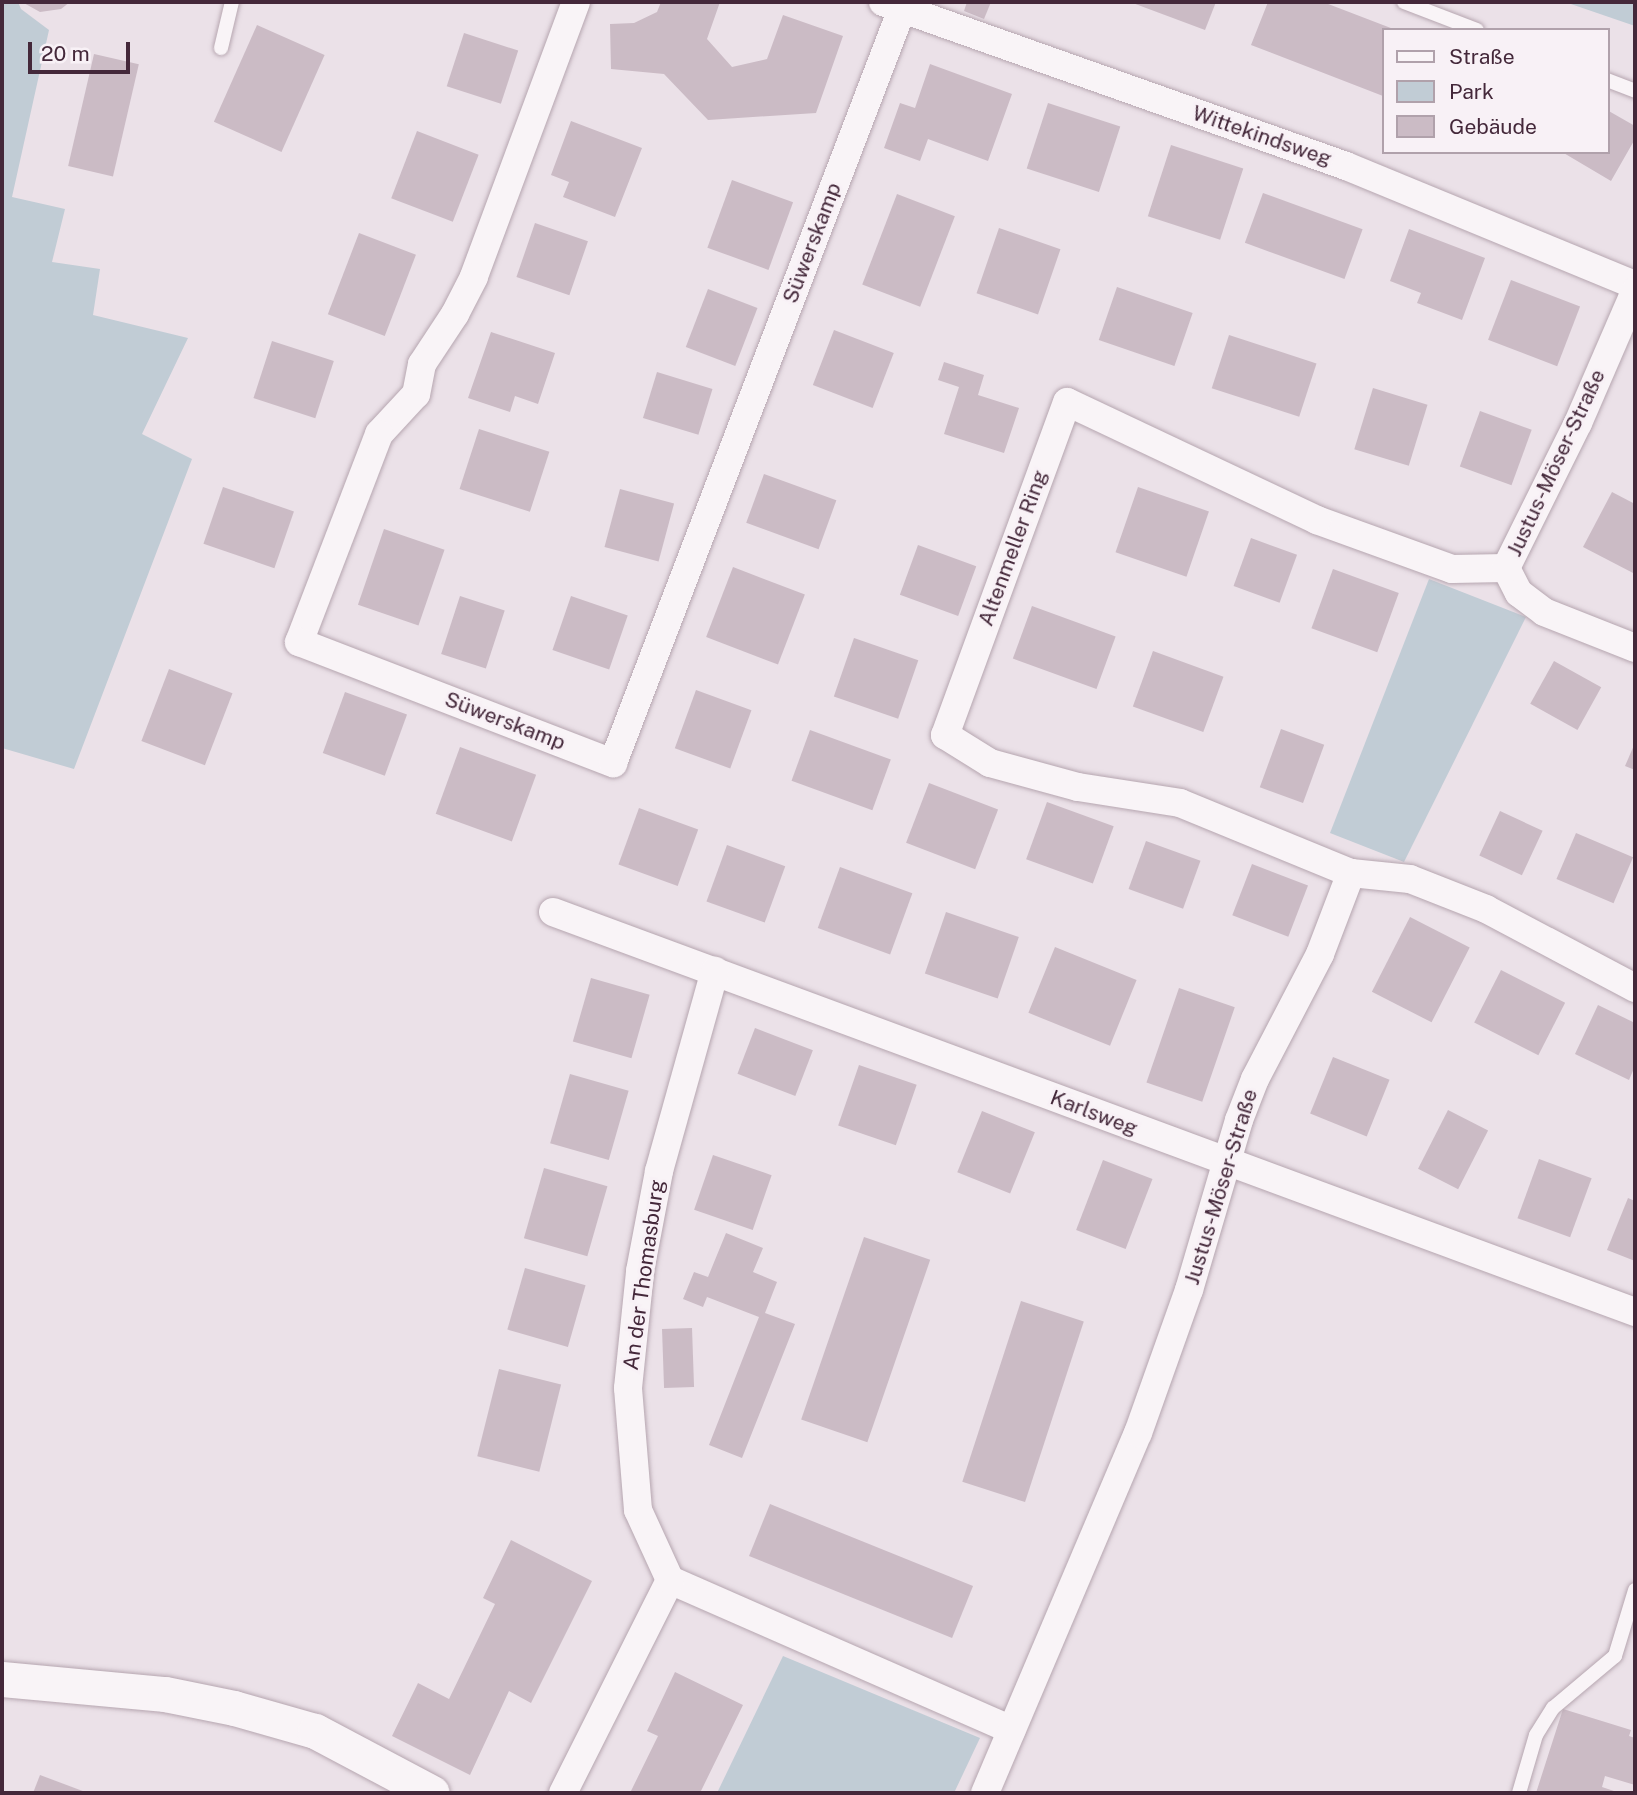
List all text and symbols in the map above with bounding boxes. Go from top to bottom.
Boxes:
scale bar [32,28,133,72]
legend [1382,28,1609,154]
text: 20 m [41,41,90,66]
text: Straße [1449,44,1515,69]
text: Park [1449,79,1494,104]
street label: Wittekindsweg [1189,100,1335,172]
text: Gebäude [1449,114,1537,139]
street label: Süwerskamp [778,179,846,307]
street label: Justus-Möser-Straße [1502,366,1610,560]
street label: Altenmeller Ring [973,467,1053,629]
street label: Süwerskamp [441,687,569,755]
street label: Karlsweg [1047,1085,1141,1141]
street label: Justus-Möser-Straße [1179,1086,1263,1288]
street label: An der Thomasburg [618,1178,670,1372]

